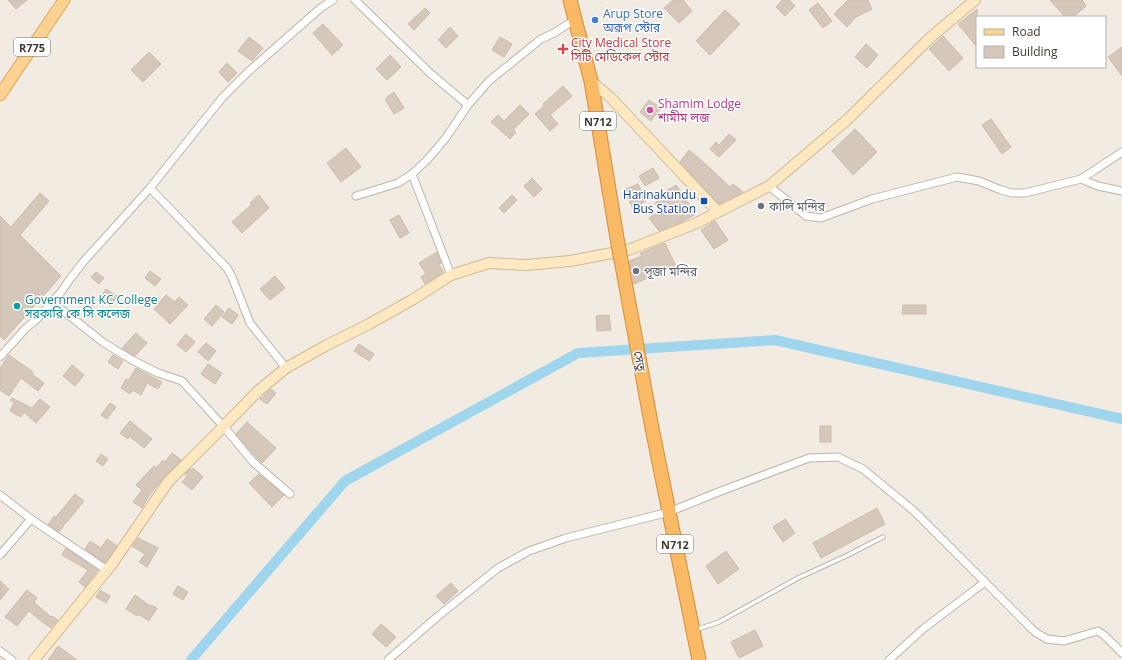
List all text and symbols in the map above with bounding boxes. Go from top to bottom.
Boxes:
place label: Arup Store অরূপ স্টোর [602,5,663,36]
marker: Arup Store অরূপ স্টোর [590,15,600,25]
legend [976,16,1106,68]
text: Road [1012,23,1041,40]
place label: City Medical Store সিটি মেডিকেল স্টোর [570,34,671,65]
road number: R775 [14,38,50,56]
text: Building [1012,43,1058,60]
marker: City Medical Store সিটি মেডিকেল স্টোর [558,44,568,54]
place label: Shamim Lodge শামীম লজ [657,95,741,126]
marker: Shamim Lodge শামীম লজ [645,105,655,115]
road number: N712 [580,112,616,130]
place label: Harinakundu Bus Station [623,186,696,217]
marker: Harinakundu Bus Station [699,196,709,206]
place label: কালি মন্দির [768,198,826,215]
marker: কালি মন্দির [756,201,766,211]
place label: পূজা মন্দির [644,263,698,280]
marker: পূজা মন্দির [631,266,641,276]
place label: Government KC College সরকারি কে সি কলেজ [24,291,158,322]
marker: Government KC College সরকারি কে সি কলেজ [12,301,22,311]
street label: সেতু [630,350,650,373]
road number: N712 [657,535,693,553]

